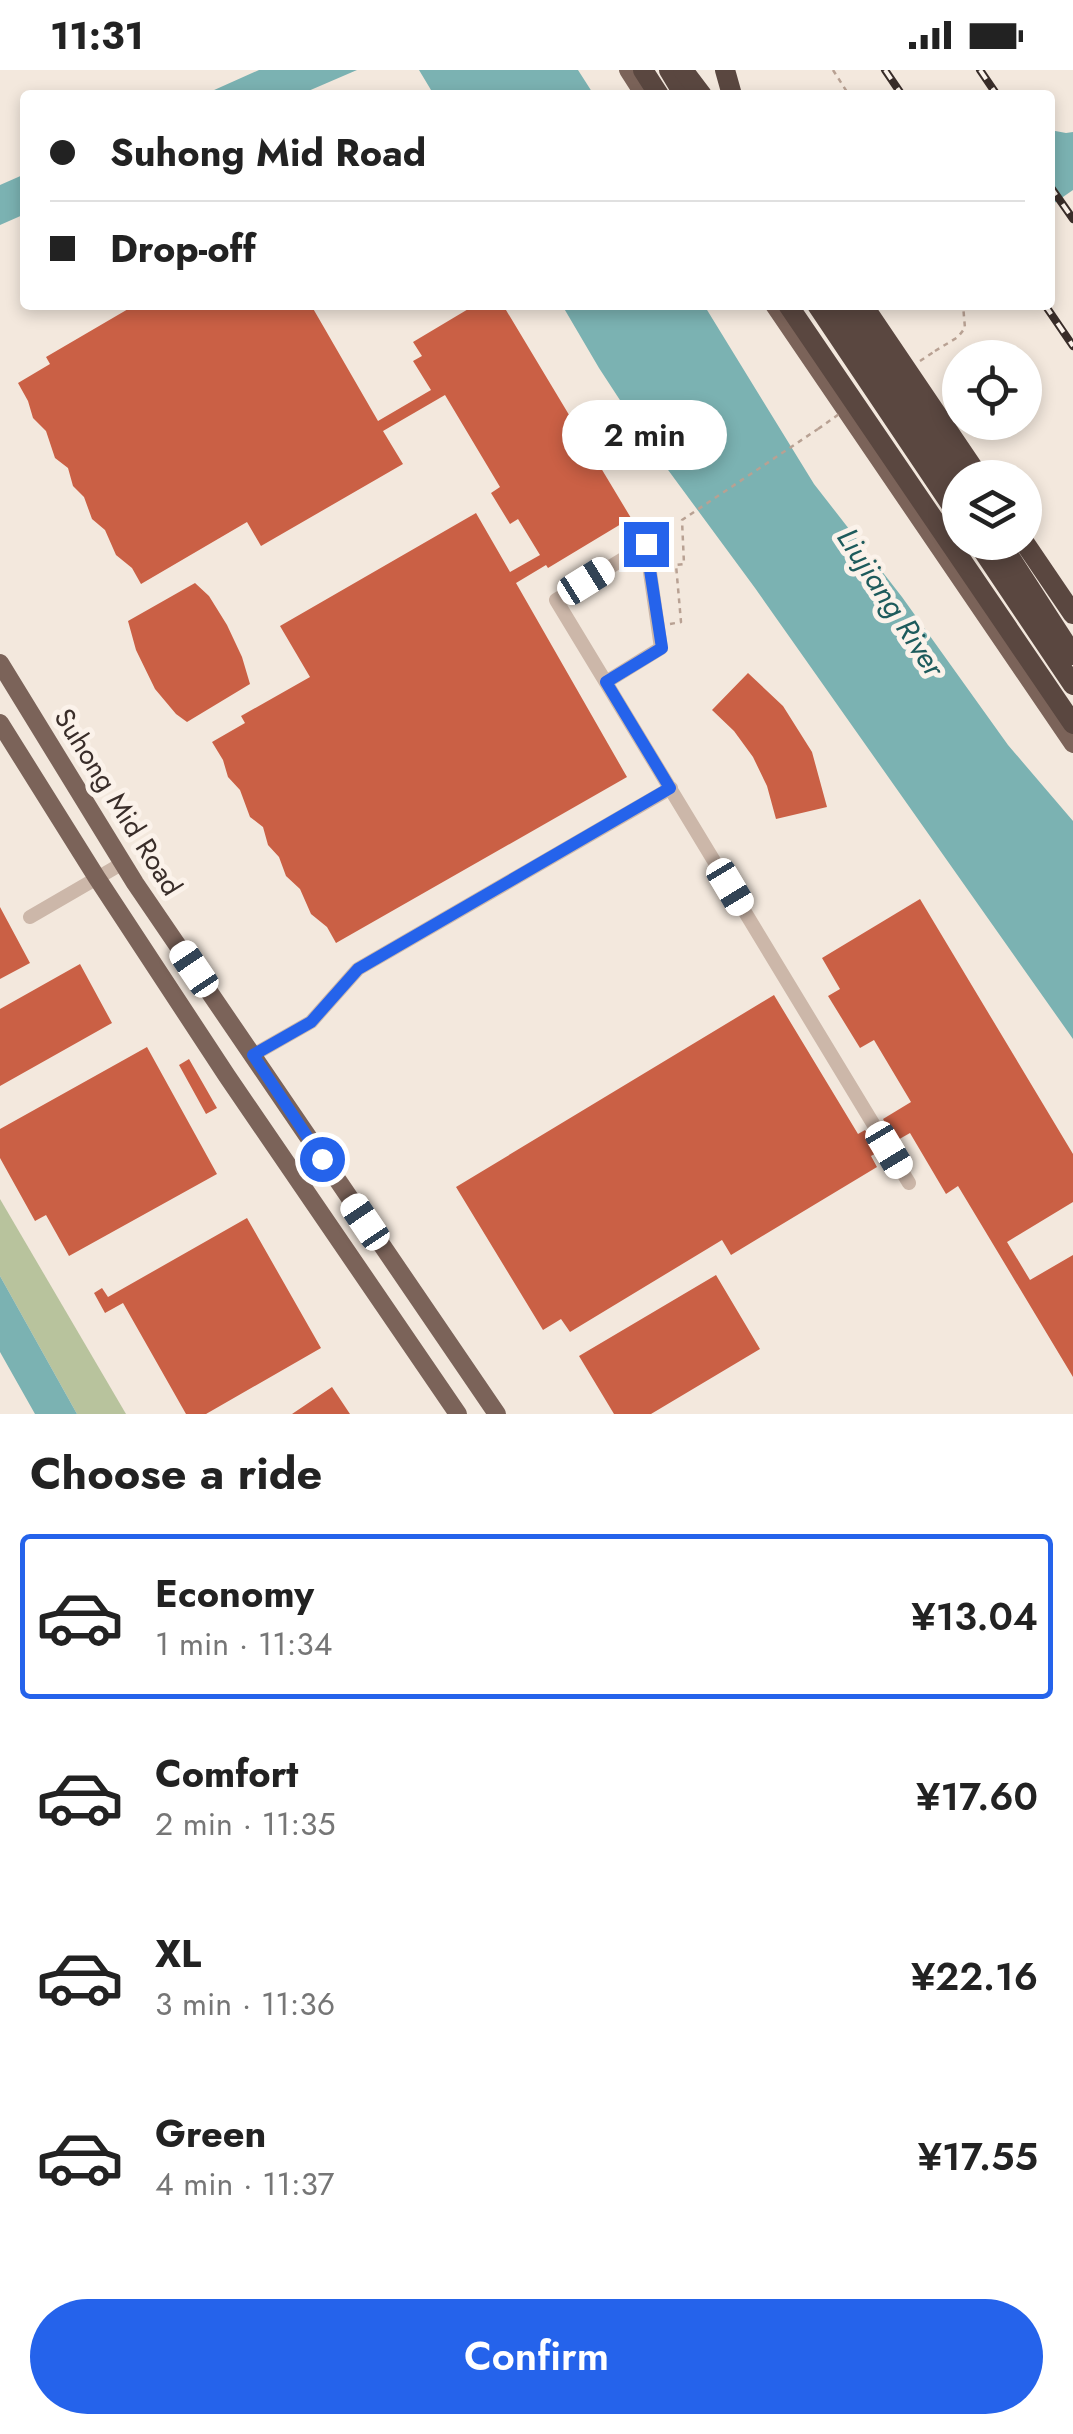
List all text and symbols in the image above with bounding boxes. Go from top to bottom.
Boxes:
text: 11:31 [50,8,144,63]
text: Suhong Mid Road [110,125,426,180]
text: Drop-off [110,221,256,276]
map controls [942,340,1042,560]
button: locate [942,340,1042,440]
callout: 2 min [564,399,728,469]
text: 2 min [603,412,686,458]
button: layers [942,460,1042,560]
water label: Liujiang River [827,519,956,686]
route end [624,522,669,567]
car [553,552,619,610]
street label: Suhong Mid Road [44,700,192,904]
car [702,854,758,920]
car [165,936,223,1002]
car [861,1117,917,1183]
route start [300,1137,345,1182]
car [336,1189,394,1255]
text: Choose a ride [30,1441,322,1506]
text: Economy [155,1566,314,1621]
icon: car [35,1572,125,1662]
text: ¥13.04 [911,1589,1038,1644]
text: 1 min · 11:34 [155,1621,332,1667]
text: Comfort [155,1746,298,1801]
icon: car [35,1752,125,1842]
text: ¥17.60 [916,1769,1038,1824]
text: 2 min · 11:35 [155,1801,336,1847]
text: XL [155,1926,201,1981]
icon: car [35,1932,125,2022]
text: ¥22.16 [911,1949,1038,2004]
text: 3 min · 11:36 [155,1981,335,2027]
text: Green [155,2106,266,2161]
icon: car [35,2112,125,2202]
text: ¥17.55 [918,2129,1038,2184]
text: 4 min · 11:37 [155,2161,334,2207]
button: Confirm [30,2299,1043,2414]

